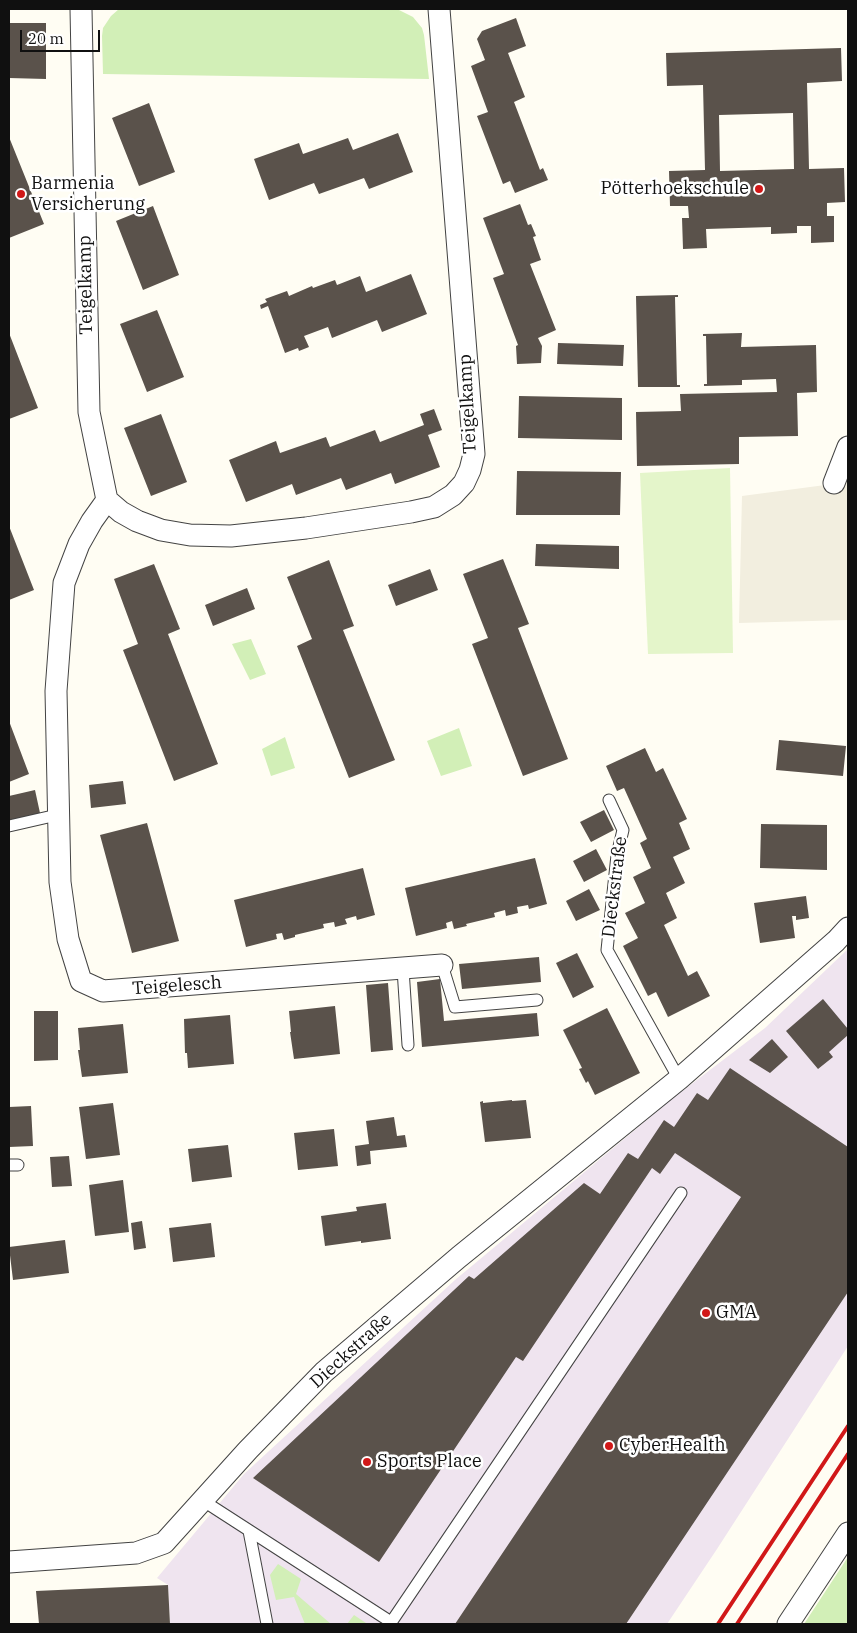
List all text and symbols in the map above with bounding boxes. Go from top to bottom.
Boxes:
scale bar [22,20,102,52]
text: 20 m [28,29,64,48]
place label: Barmenia Versicherung [31,173,145,215]
place label: Pötterhoekschule [601,178,749,200]
marker: Pötterhoekschule [753,183,765,195]
marker: Barmenia Versicherung [15,188,27,200]
street label: Teigelkamp [74,235,98,335]
street label: Teigelkamp [455,354,481,454]
street label: Dieckstraße [598,835,632,939]
street label: Teigelesch [131,972,223,1000]
place label: GMA [716,1302,757,1324]
marker: GMA [700,1307,712,1319]
street label: Dieckstraße [306,1309,396,1393]
place label: CyberHealth [619,1435,726,1457]
marker: CyberHealth [603,1440,615,1452]
place label: Sports Place [377,1451,482,1473]
marker: Sports Place [361,1456,373,1468]

